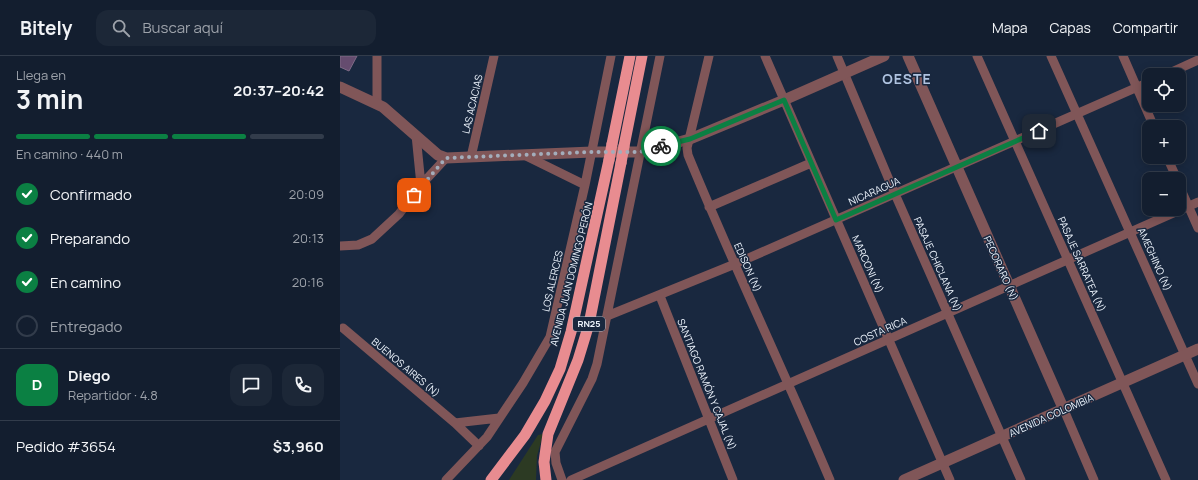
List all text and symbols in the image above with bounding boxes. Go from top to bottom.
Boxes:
search box [96,10,376,46]
text: Bitely [20,15,72,41]
icon: search [110,17,132,39]
text: Buscar aquí [142,17,223,38]
text: Mapa [992,18,1028,37]
text: Capas [1050,18,1091,37]
text: Compartir [1113,18,1178,37]
text: Llega en [16,66,66,84]
map controls [1142,68,1186,216]
button: locate [1142,68,1186,112]
district label: OESTE [882,69,932,88]
street label: LAS ACACIAS [458,73,486,135]
text: 20:37–20:42 [233,80,324,101]
text: 3 min [16,81,83,117]
pin [1022,114,1056,148]
icon: home [1028,120,1050,142]
button: + [1142,120,1186,164]
courier [641,126,681,166]
icon: bike [650,135,672,157]
text: En camino · 440 m [16,145,123,163]
button: − [1142,172,1186,216]
street label: NICARAGUA [846,173,903,209]
pin [397,178,431,212]
icon: check [16,183,38,205]
text: Confirmado [50,184,132,205]
icon: bag [403,184,425,206]
text: 20:09 [289,185,324,203]
street label: AVENIDA JUAN DOMINGO PERÓN [546,200,596,347]
street label: PASAJE SARRATEA (N) [1055,214,1109,314]
street label: PASAJE CHICLANA (N) [911,215,965,313]
street label: AMEGHINO (N) [1135,225,1175,293]
icon: check [16,227,38,249]
text: Preparando [50,228,130,249]
text: 20:13 [293,229,324,247]
street label: MARCONI (N) [849,233,887,295]
street label: PECORARO (N) [980,233,1022,303]
street label: EDISON (N) [731,240,765,294]
street label: LOS ALERCES [538,249,566,313]
icon: check [16,271,38,293]
text: En camino [50,272,121,293]
text: 20:16 [292,273,324,291]
street label: COSTA RICA [851,313,909,349]
text: Entregado [50,316,122,337]
street label: SANTIAGO RAMÓN Y CAJAL (N) [674,316,740,452]
road number: RN25 [573,317,605,331]
street label: BUENOS AIRES (N) [369,334,443,400]
button: chat [230,364,272,406]
button: phone [282,364,324,406]
text: Diego [68,365,110,386]
text: D [32,374,42,395]
text: Repartidor · 4.8 [68,386,158,404]
street label: AVENIDA COLOMBIA [1007,390,1096,440]
text: Pedido #3654 [16,436,116,457]
text: $3,960 [273,436,324,457]

